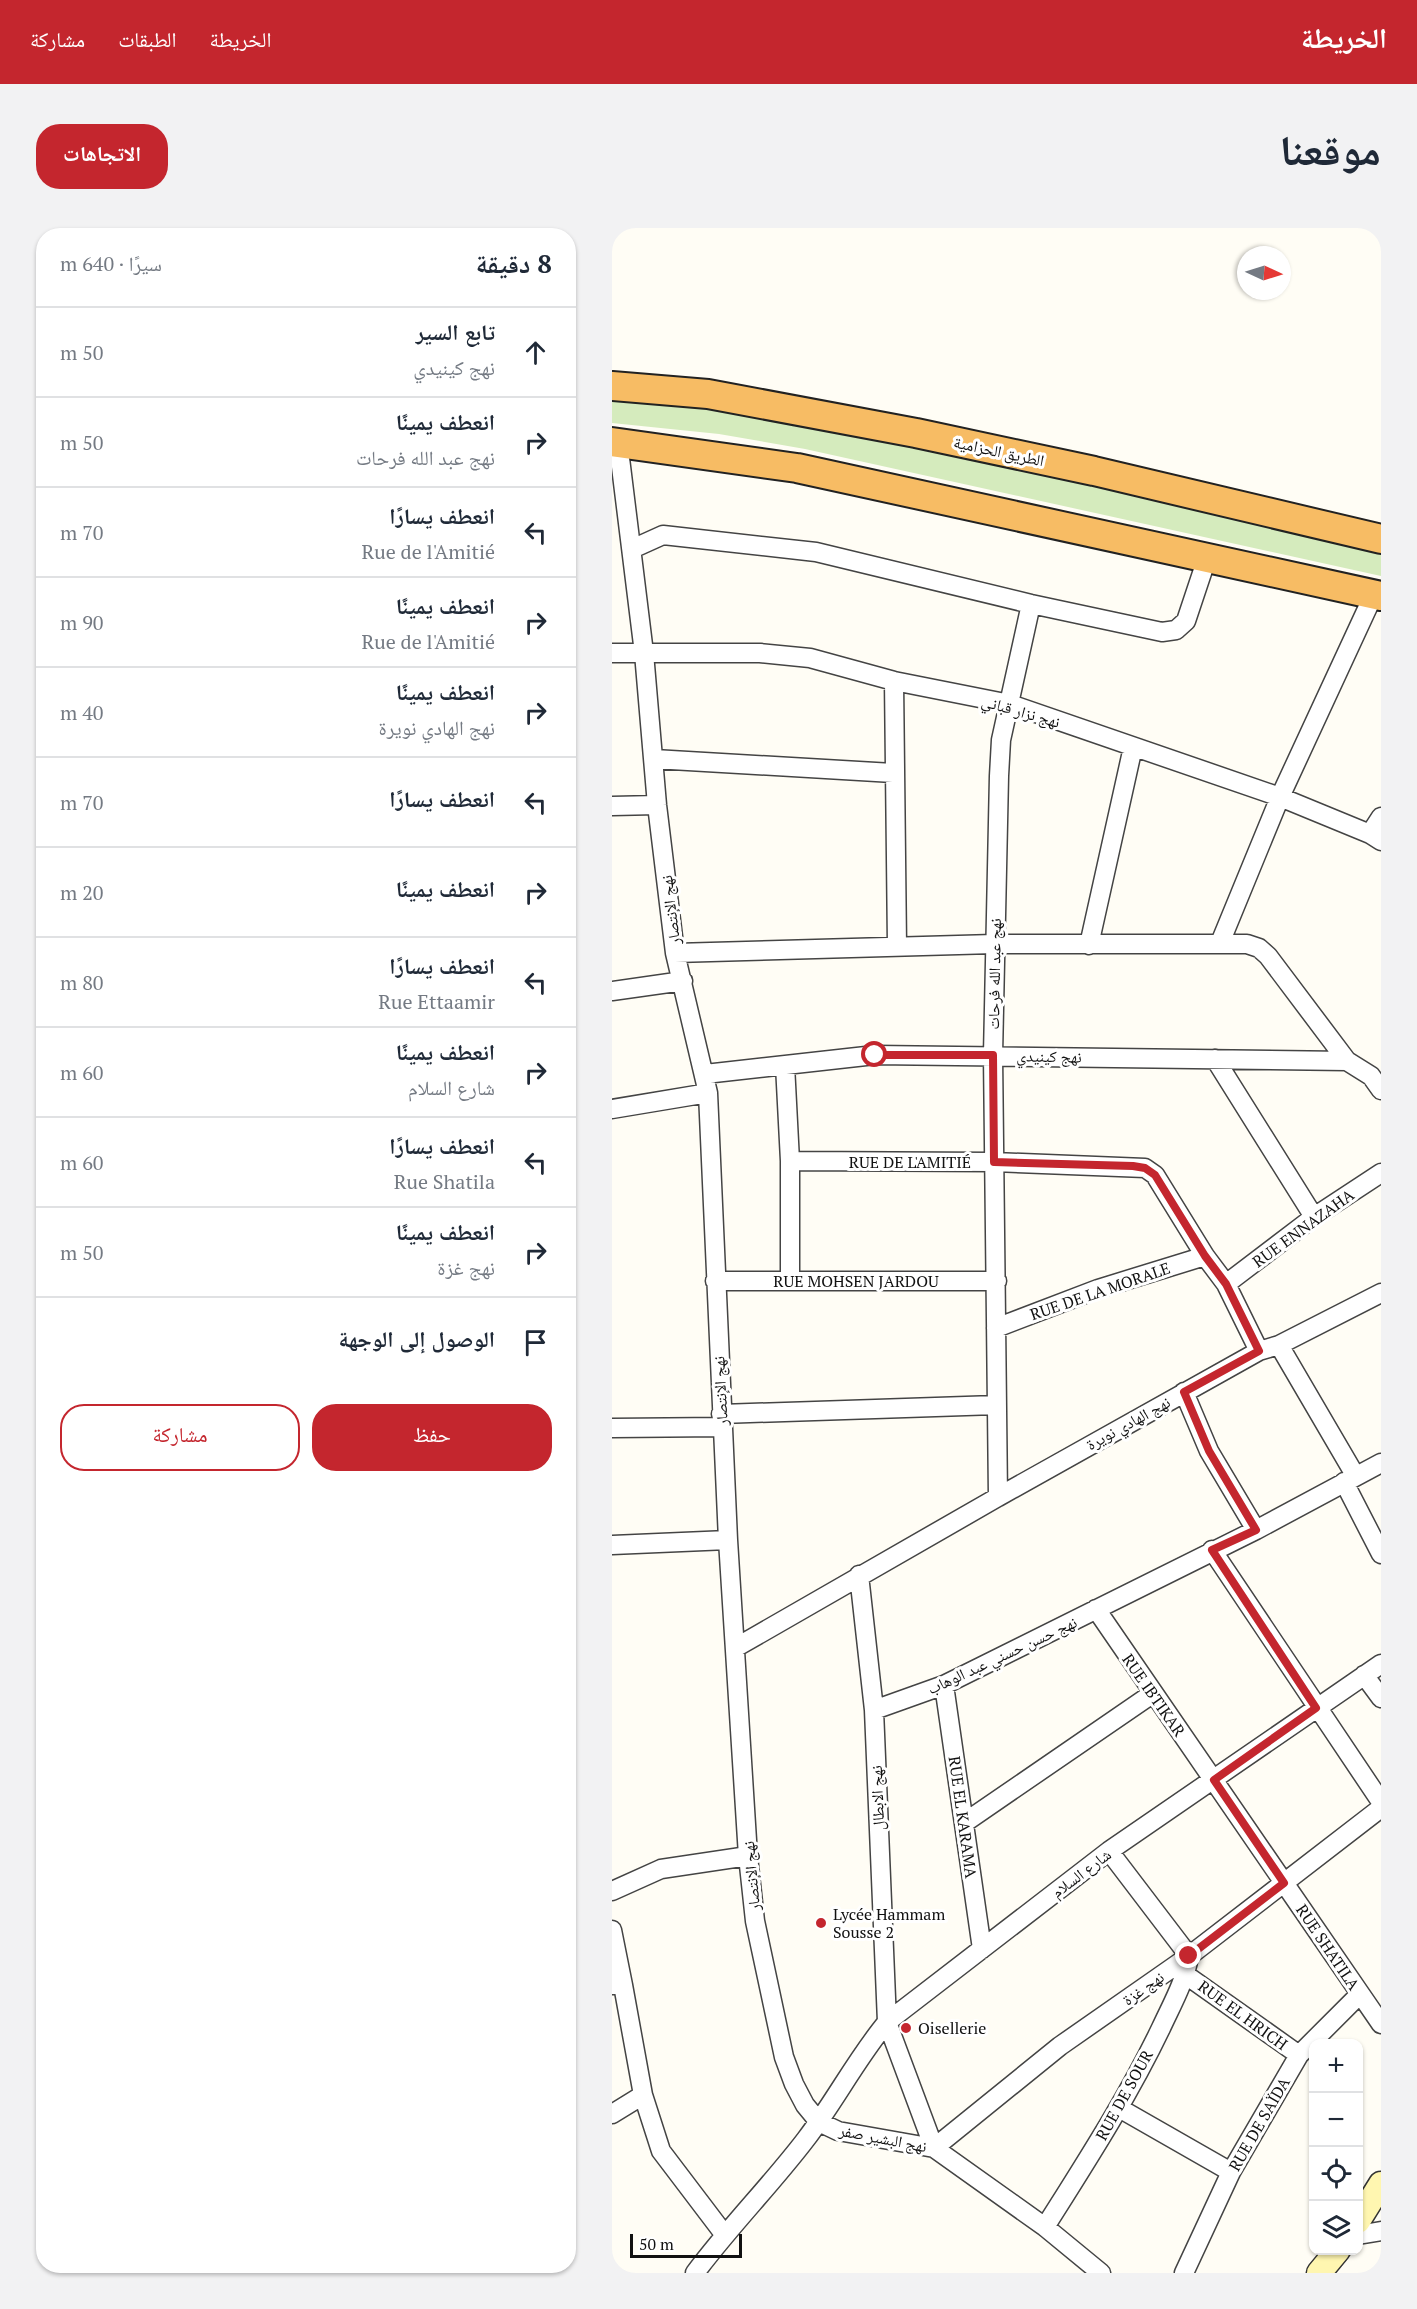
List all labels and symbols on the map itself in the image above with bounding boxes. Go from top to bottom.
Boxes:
north arrow [1237,246,1291,300]
street label: الطريق الحزامية [952,431,1046,471]
street label: نهج نزار قباني [979,689,1063,735]
street label: نهج الإنتصار [655,874,685,947]
street label: نهج عبد الله فرحات [982,918,1006,1030]
route start [861,1041,887,1067]
street label: نهج كينيدي [1016,1044,1082,1070]
street label: RUE DE L'AMITIÉ [849,1151,971,1173]
street label: RUE ENNAZAHA [1248,1184,1358,1272]
street label: RUE DE LA MORALE [1027,1257,1173,1325]
street label: RUE MOHSEN JARDOU [773,1270,939,1292]
street label: نهج الإنتصار [707,1355,733,1428]
street label: نهج الهادي نويرة [1082,1391,1175,1457]
street label: نهج حسن حسني عبد الوهاب [924,1611,1081,1701]
street label: RUE IBTIKAR [1117,1649,1191,1741]
street label: RUE EL KARAMA [944,1755,982,1879]
street label: نهج الابطال [865,1765,889,1831]
street label: نهج الإنتصار [737,1840,765,1913]
street label: شارع السلام [1047,1843,1115,1903]
street label: RUE SHATILA [1291,1900,1365,1994]
place label: Lycée Hammam Sousse 2 [833,1903,945,1943]
marker: Lycée Hammam Sousse 2 [814,1916,828,1930]
route end [1175,1942,1201,1968]
street label: نهج غزة [1118,1966,1168,2010]
street label: RUE EL HRICH [1194,1975,1292,2055]
place label: Oisellerie [918,2017,986,2039]
marker: Oisellerie [899,2021,913,2035]
street label: RUE DE SOUR [1090,2045,1158,2144]
street label: RUE DE SAÏDA [1223,2073,1295,2175]
street label: نهج البشير صفر [836,2119,929,2157]
scale bar [630,2231,742,2258]

